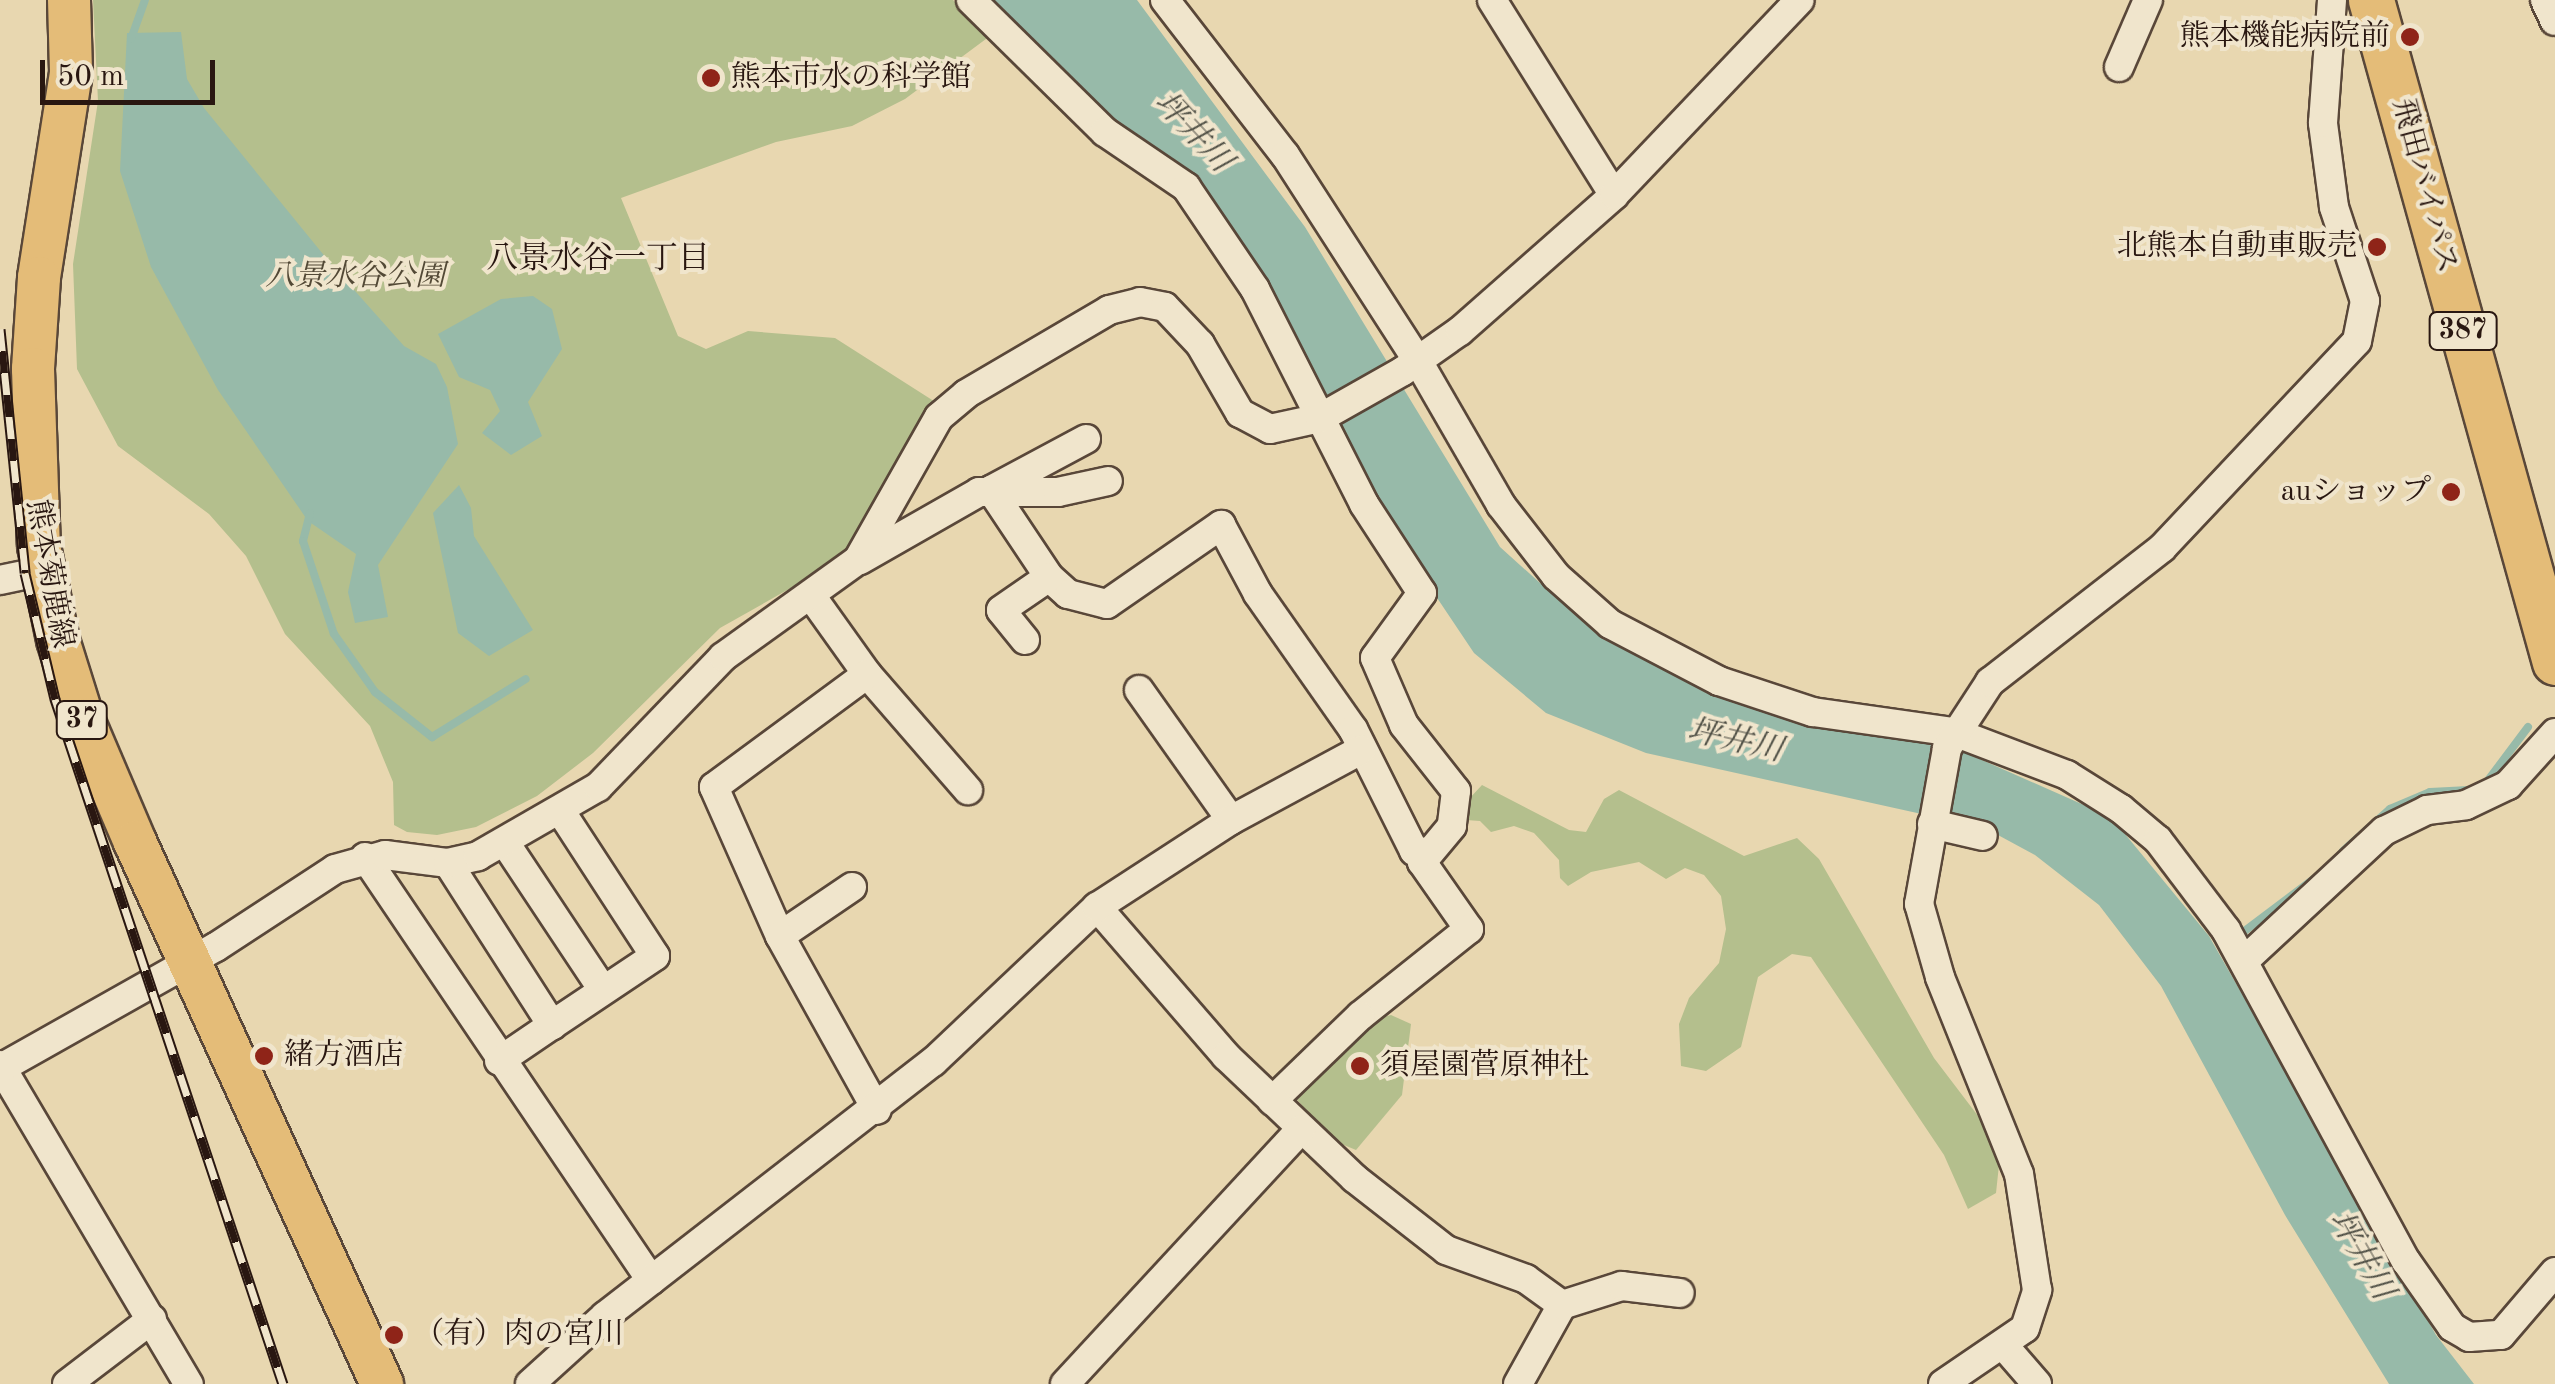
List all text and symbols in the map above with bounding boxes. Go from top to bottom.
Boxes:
place label: 熊本機能病院前 [2180,19,2390,55]
marker: 熊本機能病院前 [2399,26,2421,48]
scale bar [45,40,220,102]
place label: 熊本市水の科学館 [731,60,971,96]
text: 50 m [57,62,124,92]
marker: 熊本市水の科学館 [700,67,722,89]
water label: 坪井川 [1145,85,1239,181]
street label: 飛田バイパス [2383,94,2465,278]
place label: 北熊本自動車販売 [2117,229,2357,265]
marker: 北熊本自動車販売 [2366,236,2388,258]
district label: 八景水谷一丁目 [486,241,710,279]
park label: 八景水谷公園 [265,259,445,295]
road number: 387 [2428,308,2498,354]
place label: auショップ [2280,474,2431,510]
marker: auショップ [2440,481,2462,503]
street label: 熊本菊鹿線 [18,497,80,651]
road number: 37 [54,697,110,743]
water label: 坪井川 [1684,712,1786,772]
place label: 緒方酒店 [284,1038,404,1074]
marker: 緒方酒店 [253,1045,275,1067]
place label: 須屋園菅原神社 [1380,1048,1590,1084]
marker: 須屋園菅原神社 [1349,1055,1371,1077]
water label: 坪井川 [2319,1205,2401,1307]
place label: （有）肉の宮川 [414,1317,624,1353]
marker: （有）肉の宮川 [383,1324,405,1346]

